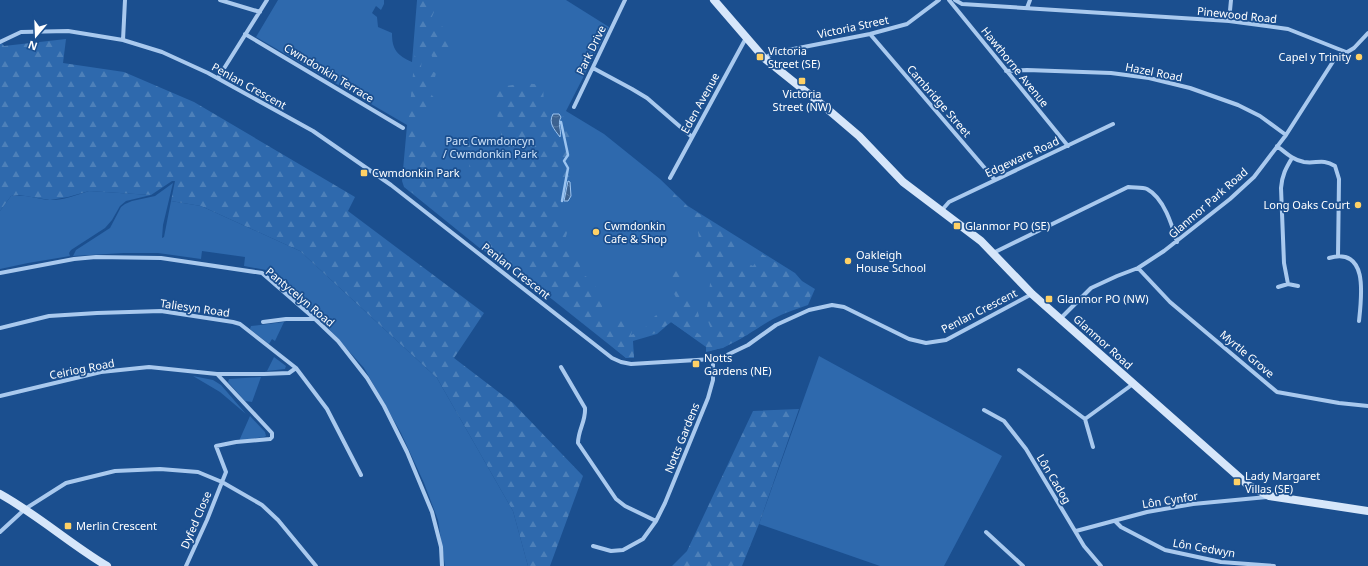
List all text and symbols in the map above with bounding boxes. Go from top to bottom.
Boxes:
street label: Pinewood Road [1196,3,1278,26]
street label: Victoria Street [816,12,890,41]
north arrow [16,16,56,56]
street label: Park Drive [572,23,609,77]
street label: Hawthorne Avenue [978,23,1053,110]
text: N [26,37,39,54]
street label: Cwmdonkin Terrace [281,40,377,105]
place label: Victoria Street (SE) [768,43,820,71]
place label: Capel y Trinity [1279,49,1351,64]
marker: Victoria Street (SE) [755,52,765,62]
marker: Capel y Trinity [1354,52,1364,62]
street label: Penlan Crescent [209,59,289,112]
street label: Hazel Road [1124,59,1184,84]
street label: Cambridge Street [904,61,975,140]
street label: Eden Avenue [677,70,722,136]
marker: Victoria Street (NW) [797,76,807,86]
place label: Victoria Street (NW) [773,86,831,114]
park label: Parc Cwmdoncyn / Cwmdonkin Park [443,133,537,161]
street label: Edgeware Road [982,133,1061,180]
street label: Glanmor Park Road [1165,164,1251,241]
place label: Cwmdonkin Park [372,165,460,180]
marker: Cwmdonkin Park [359,168,369,178]
place label: Long Oaks Court [1263,197,1350,212]
marker: Long Oaks Court [1353,200,1363,210]
place label: Cwmdonkin Cafe & Shop [604,218,667,246]
place label: Glanmor PO (SE) [965,218,1050,233]
marker: Glanmor PO (SE) [952,221,962,231]
marker: Cwmdonkin Cafe & Shop [591,227,601,237]
street label: Penlan Crescent [479,239,554,302]
place label: Oakleigh House School [856,247,926,275]
marker: Oakleigh House School [843,256,853,266]
street label: Pantycelyn Road [263,263,338,330]
street label: Penlan Crescent [938,285,1019,336]
place label: Glanmor PO (NW) [1057,291,1148,306]
marker: Glanmor PO (NW) [1044,294,1054,304]
street label: Taliesyn Road [159,295,231,320]
street label: Glanmor Road [1071,311,1136,372]
street label: Myrtle Grove [1217,326,1278,381]
place label: Notts Gardens (NE) [704,350,771,378]
street label: Ceiriog Road [48,355,116,382]
marker: Notts Gardens (NE) [691,359,701,369]
street label: Notts Gardens [661,400,702,475]
street label: Lôn Cadog [1034,451,1075,506]
place label: Lady Margaret Villas (SE) [1245,468,1320,496]
marker: Lady Margaret Villas (SE) [1232,477,1242,487]
street label: Lôn Cynfor [1141,488,1199,511]
street label: Dyfed Close [177,489,214,551]
place label: Merlin Crescent [76,518,157,533]
marker: Merlin Crescent [63,521,73,531]
street label: Lôn Cedwyn [1172,535,1236,560]

